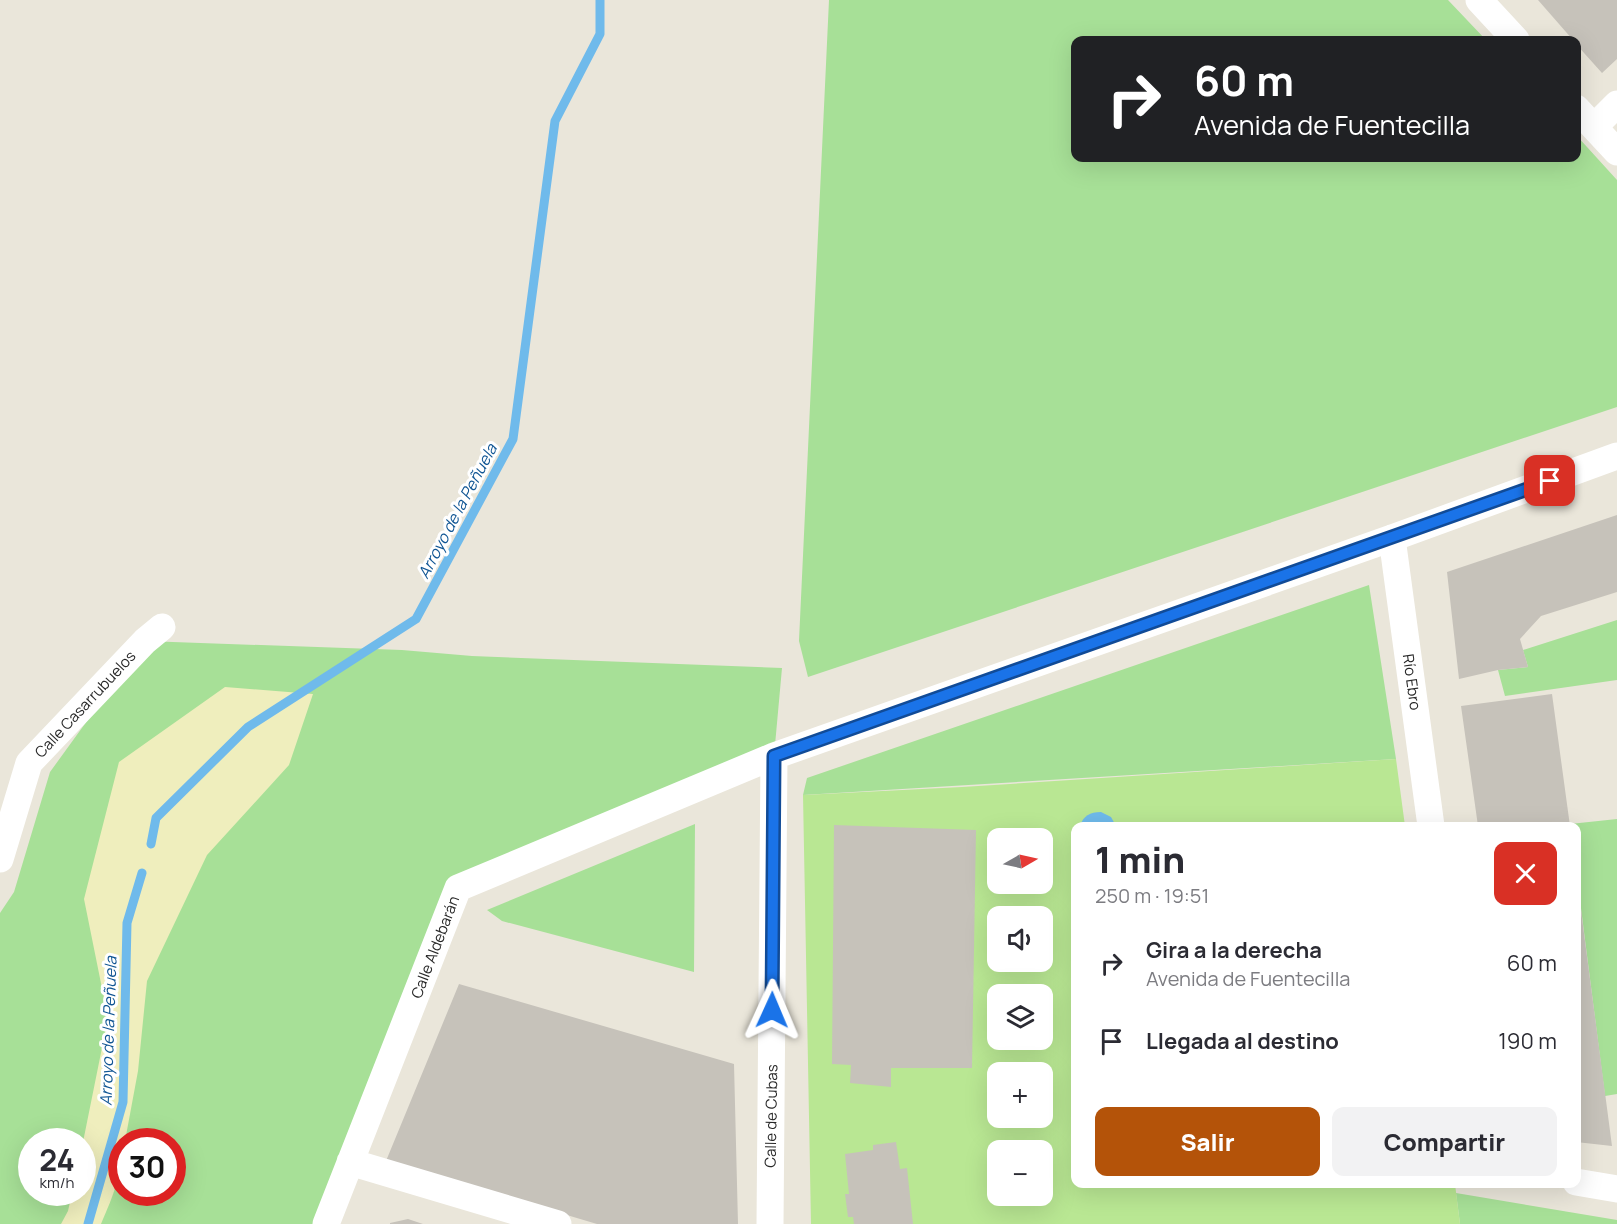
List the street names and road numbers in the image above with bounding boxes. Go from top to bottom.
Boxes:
street label: Calle Casarrubuelos [30,646,140,762]
street label: Río Ebro [1398,653,1426,712]
street label: Calle Aldebarán [406,893,464,1001]
street label: Calle de Cubas [760,1064,782,1168]

